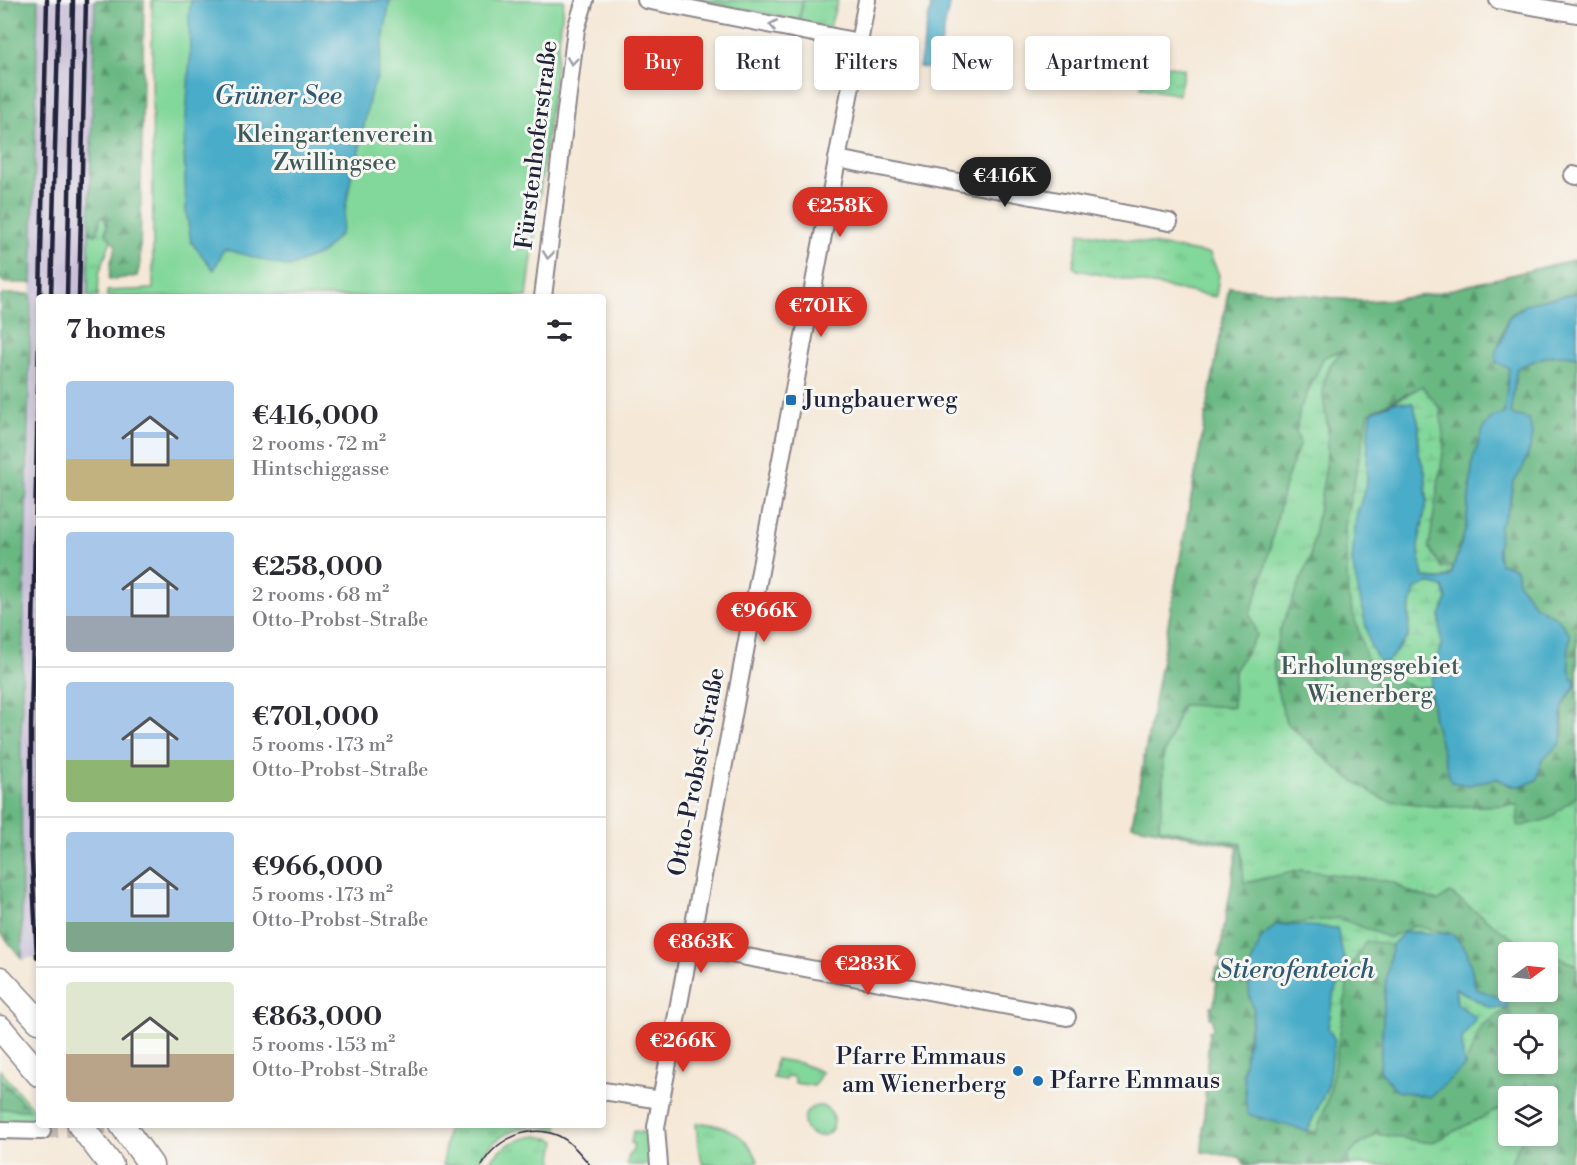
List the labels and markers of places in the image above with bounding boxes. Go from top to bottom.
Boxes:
pin: €416K [963,157,1047,208]
pin: €258K [798,187,882,238]
pin: €701K [779,287,863,338]
place label: Jungbauerweg [802,385,958,415]
marker: Jungbauerweg [784,393,798,407]
pin: €966K [722,592,806,643]
pin: €863K [659,923,743,974]
pin: €283K [826,945,910,996]
pin: €266K [641,1022,725,1073]
place label: Pfarre Emmaus am Wienerberg [836,1042,1007,1100]
marker: Pfarre Emmaus am Wienerberg [1011,1064,1025,1078]
place label: Pfarre Emmaus [1050,1066,1220,1096]
marker: Pfarre Emmaus [1031,1074,1045,1088]

